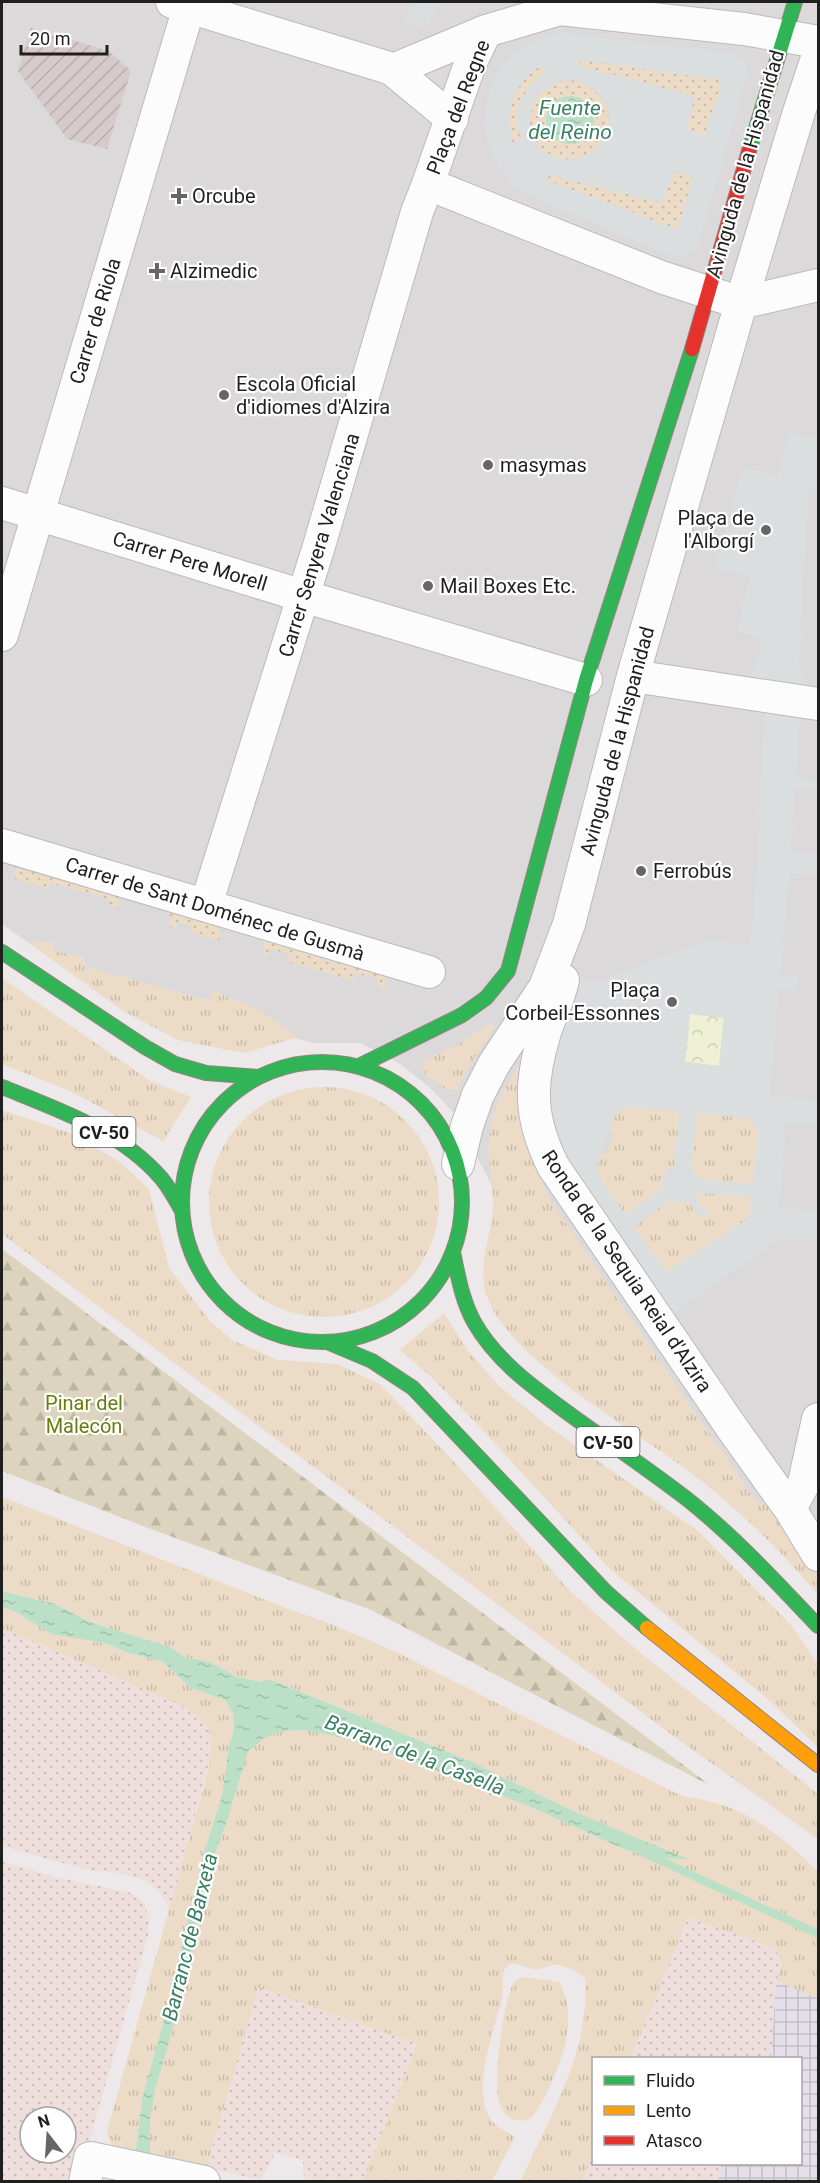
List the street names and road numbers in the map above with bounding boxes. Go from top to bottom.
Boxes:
street label: Plaça del Regne [421,36,495,178]
street label: Avinguda de la Hispanidad [701,47,789,281]
street label: Carrer de Riola [64,255,126,387]
street label: Carrer Senyera Valenciana [273,430,365,660]
street label: Carrer Pere Morell [110,526,270,596]
street label: Avinguda de la Hispanidad [575,624,659,858]
street label: Carrer de Sant Doménec de Gusmà [62,852,368,966]
road number: CV-50 [72,1117,136,1147]
street label: Ronda de la Sequia Reial d'Alzira [537,1145,717,1397]
road number: CV-50 [576,1427,640,1457]

